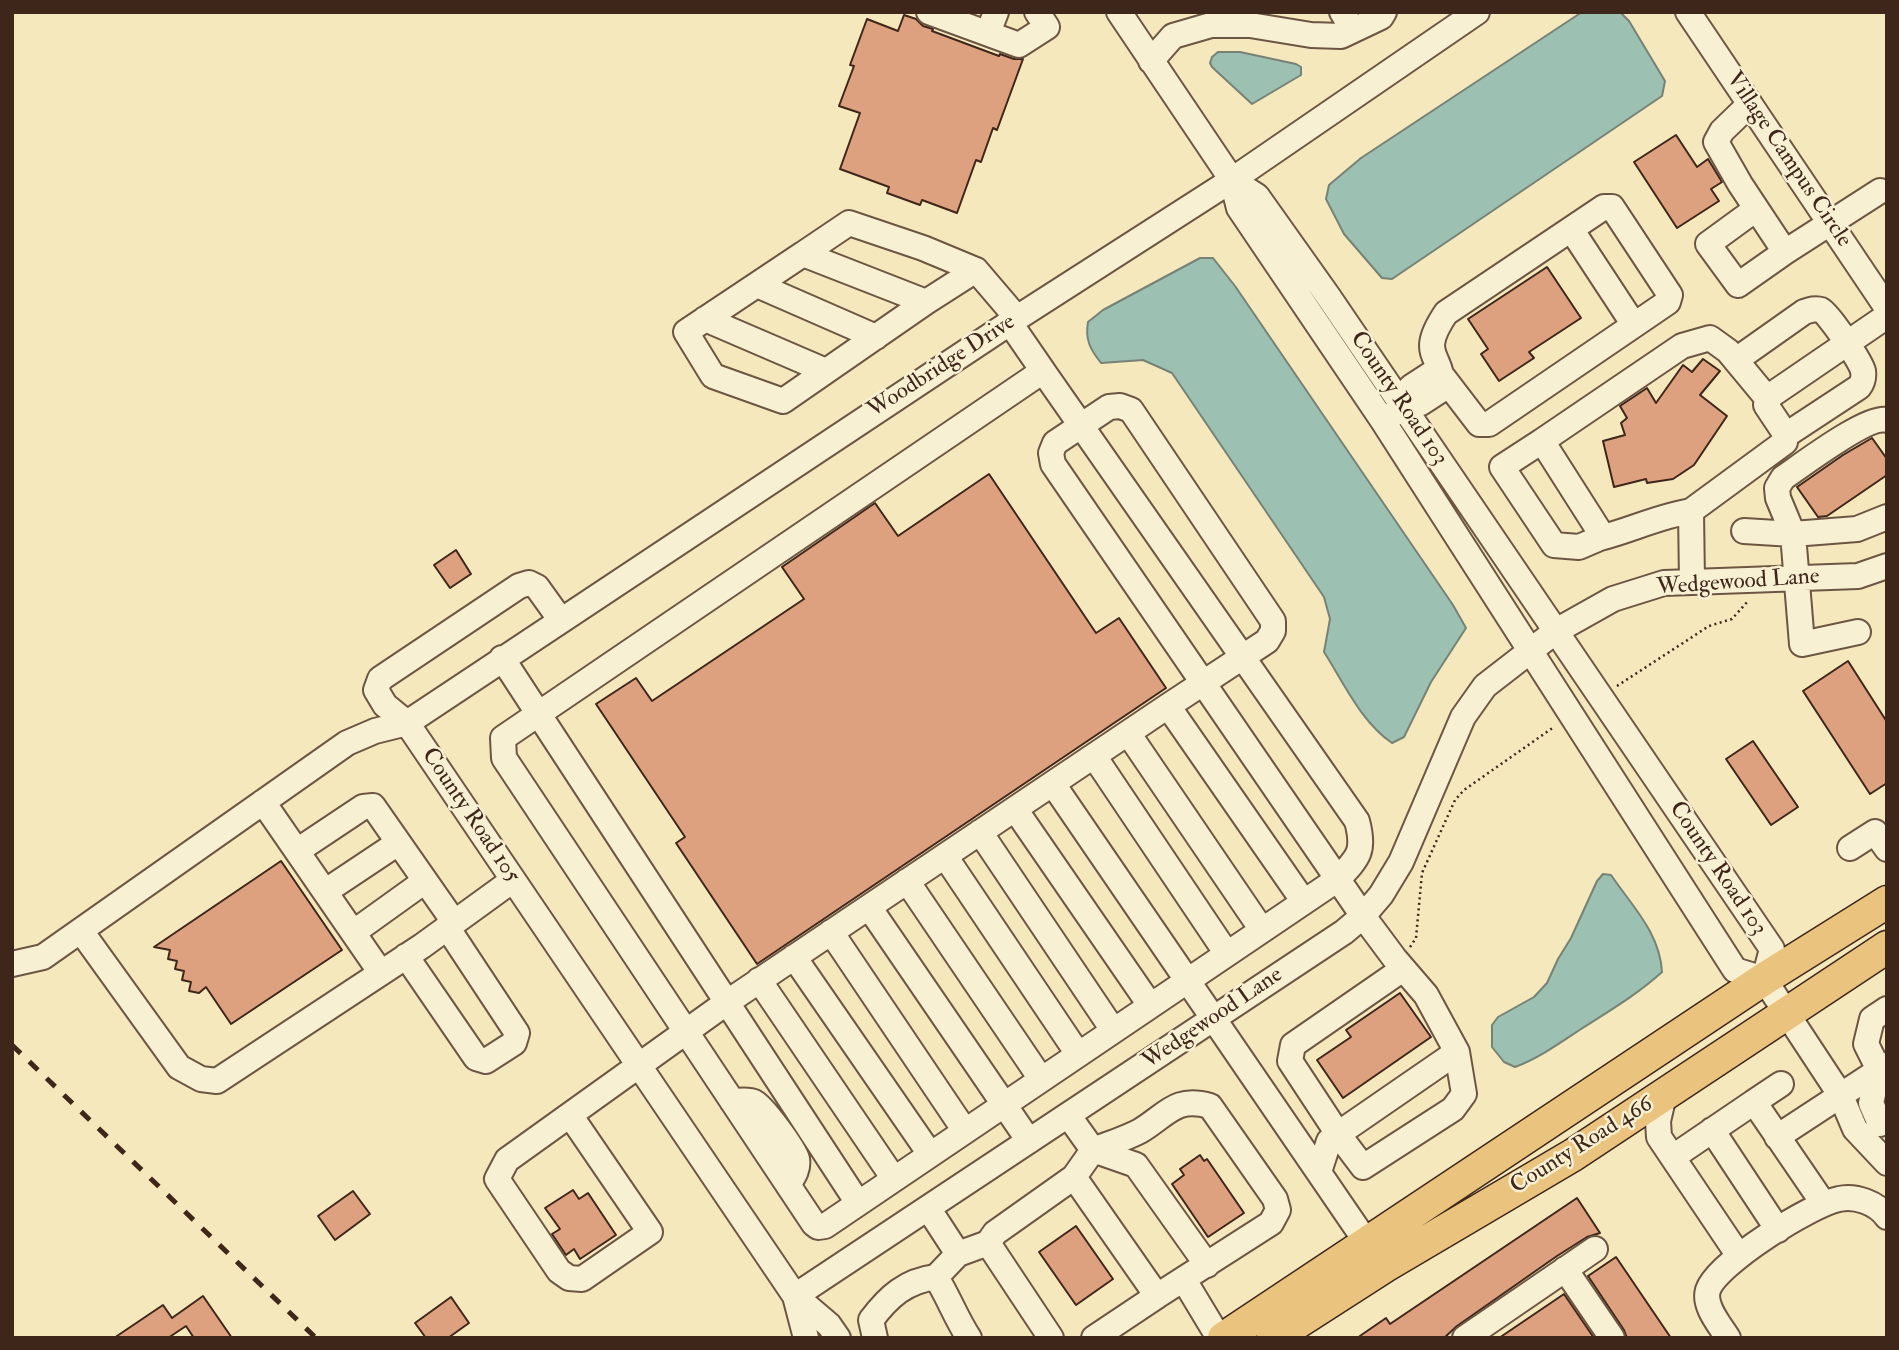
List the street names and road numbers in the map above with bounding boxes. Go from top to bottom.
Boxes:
street label: Village Campus Circle [1719,67,1857,253]
street label: Woodbridge Drive [863,309,1021,425]
street label: County Road 103 [1343,327,1453,471]
street label: Wedgewood Lane [1656,564,1820,602]
street label: County Road 105 [415,743,525,889]
street label: County Road 103 [1662,797,1772,941]
street label: Wedgewood Lane [1138,962,1288,1076]
street label: County Road 466 [1506,1091,1658,1201]

